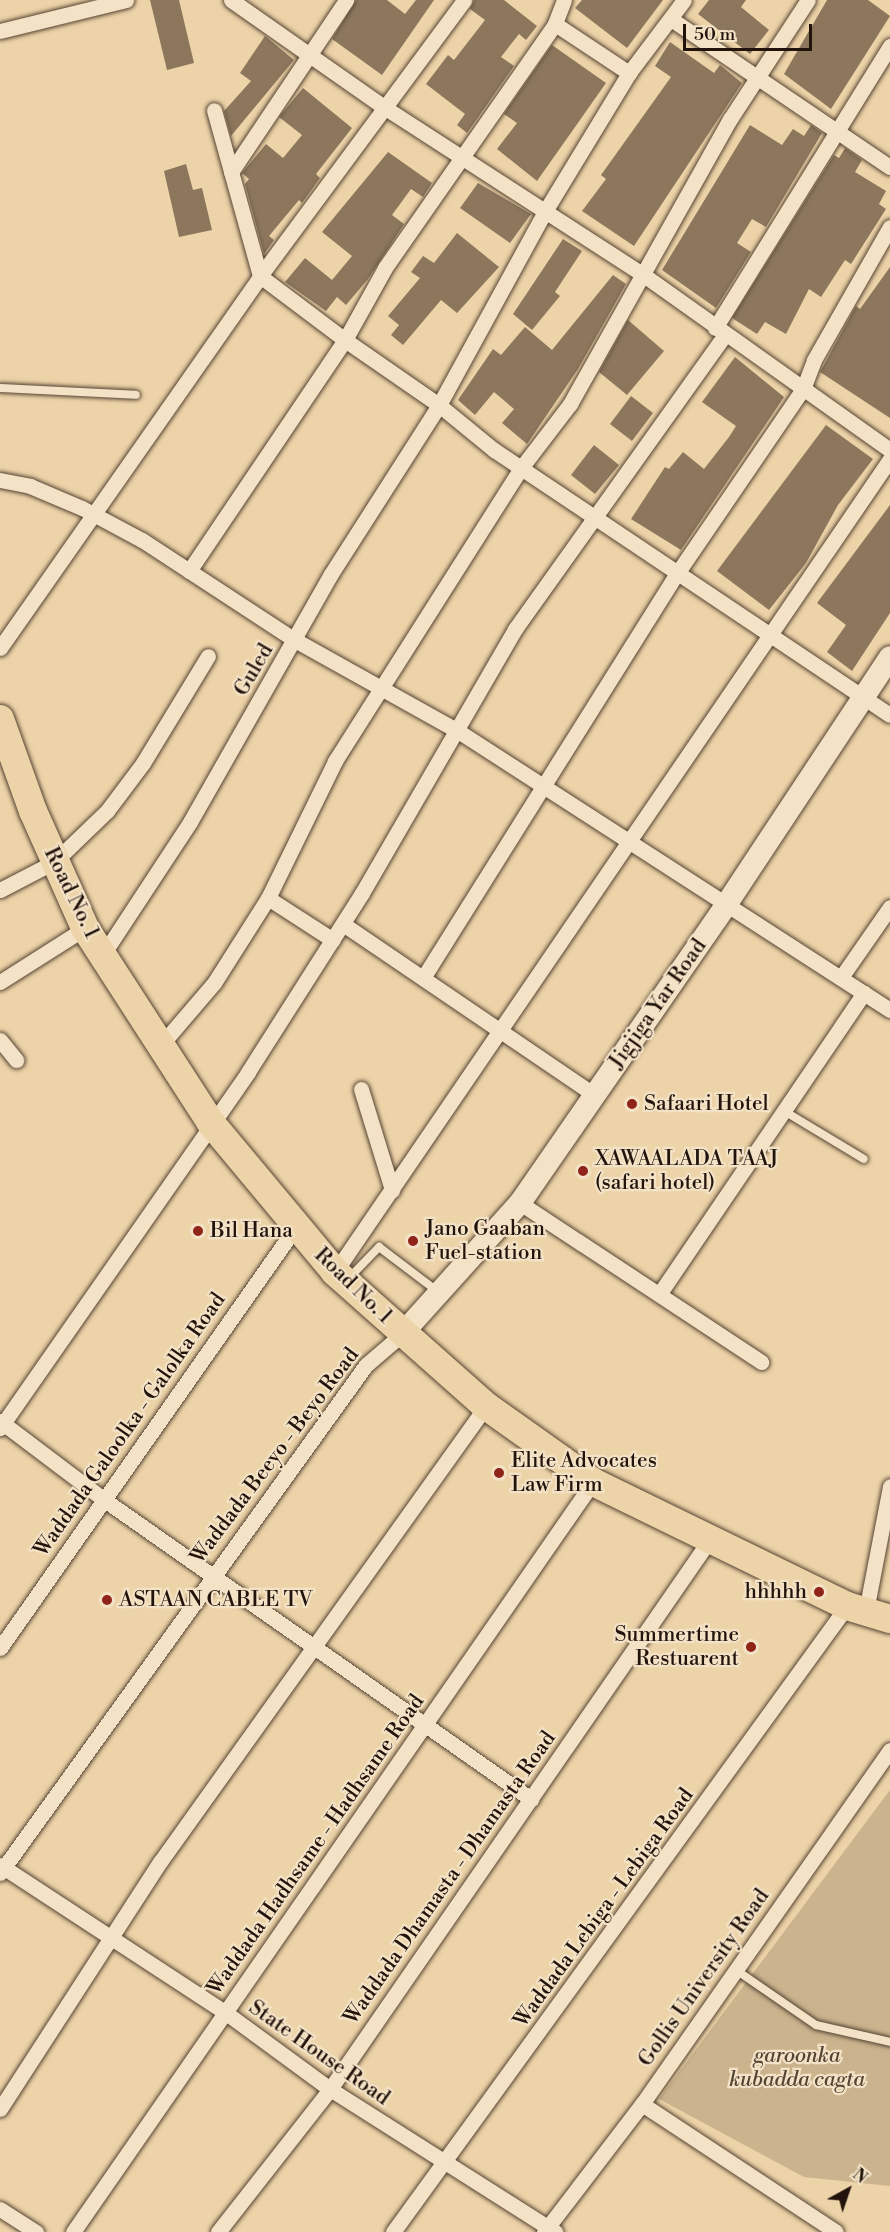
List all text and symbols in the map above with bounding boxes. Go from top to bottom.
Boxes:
scale bar [686,12,815,50]
text: 50 m [694,23,735,46]
street label: Guled [229,639,279,701]
street label: Road No. 1 [38,843,104,943]
street label: Jigjiga Yar Road [604,934,712,1074]
place label: Safaari Hotel [644,1091,769,1117]
marker: Safaari Hotel [625,1097,639,1111]
place label: XAWAALADA TAAJ (safari hotel) [595,1146,779,1196]
marker: XAWAALADA TAAJ (safari hotel) [576,1164,590,1178]
place label: Jano Gaaban Fuel-station [425,1216,545,1266]
place label: Bil Hana [210,1218,293,1244]
marker: Bil Hana [191,1224,205,1238]
marker: Jano Gaaban Fuel-station [406,1234,420,1248]
street label: Road No. 1 [309,1243,397,1329]
street label: Waddada Galoolka - Galolka Road [29,1288,231,1562]
street label: Waddada Beeyo - Beyo Road [185,1343,365,1569]
place label: Elite Advocates Law Firm [511,1448,657,1498]
marker: Elite Advocates Law Firm [492,1466,506,1480]
place label: hhhhh [744,1579,807,1605]
marker: hhhhh [812,1585,826,1599]
place label: ASTAAN CABLE TV [119,1587,313,1613]
marker: ASTAAN CABLE TV [100,1593,114,1607]
place label: Summertime Restuarent [615,1622,739,1672]
marker: Summertime Restuarent [744,1640,758,1654]
street label: Waddada Hadhsame - Hadhsame Road [202,1690,430,2000]
street label: Waddada Dhamasta - Dhamasta Road [339,1727,561,2029]
street label: Waddada Lebiga - Lebiga Road [509,1783,699,2033]
street label: Gollis University Road [633,1884,775,2072]
street label: State House Road [244,1995,394,2111]
park label: garoonka kubadda cagta [729,2043,865,2093]
north arrow [818,2160,878,2220]
text: N [848,2164,871,2188]

